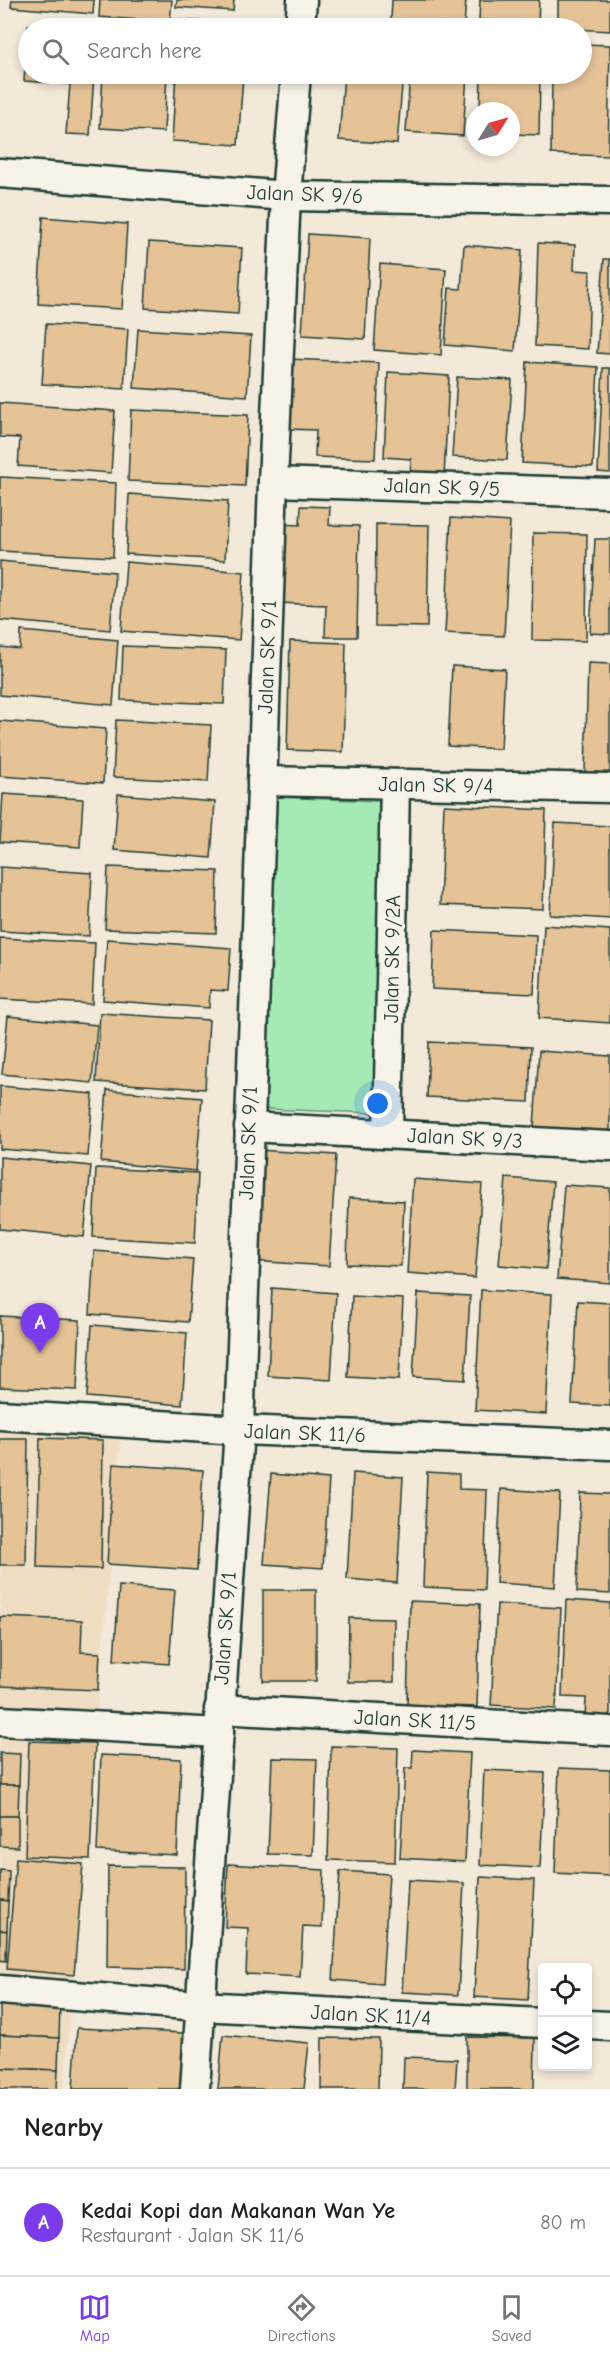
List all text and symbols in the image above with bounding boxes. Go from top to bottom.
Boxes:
search box [18,18,592,84]
icon: search [39,35,72,68]
text: Search here [87,38,202,64]
north arrow [466,102,520,156]
street label: Jalan SK 9/6 [246,180,364,208]
street label: Jalan SK 9/5 [383,473,501,501]
street label: Jalan SK 9/1 [253,600,281,714]
street label: Jalan SK 9/4 [378,772,494,798]
street label: Jalan SK 9/2A [379,895,405,1023]
street label: Jalan SK 9/1 [234,1086,262,1200]
your location [363,1089,392,1118]
street label: Jalan SK 9/3 [407,1123,523,1153]
pin: A [20,1304,60,1353]
street label: Jalan SK 11/6 [244,1419,366,1447]
street label: Jalan SK 9/1 [209,1571,241,1685]
street label: Jalan SK 11/5 [353,1705,477,1735]
map controls [538,1963,592,2071]
button: locate [538,1963,592,2017]
street label: Jalan SK 11/4 [310,2000,432,2030]
button: layers [538,2017,592,2071]
text: Nearby [24,2113,103,2143]
text: Kedai Kopi dan Makanan Wan Ye [81,2198,395,2224]
text: A [38,2211,49,2234]
text: 80 m [540,2211,586,2234]
text: Restaurant · Jalan SK 11/6 [81,2224,304,2247]
tab: Map [78,2291,111,2345]
tab: Directions [268,2291,335,2345]
tab: Saved [492,2291,532,2345]

